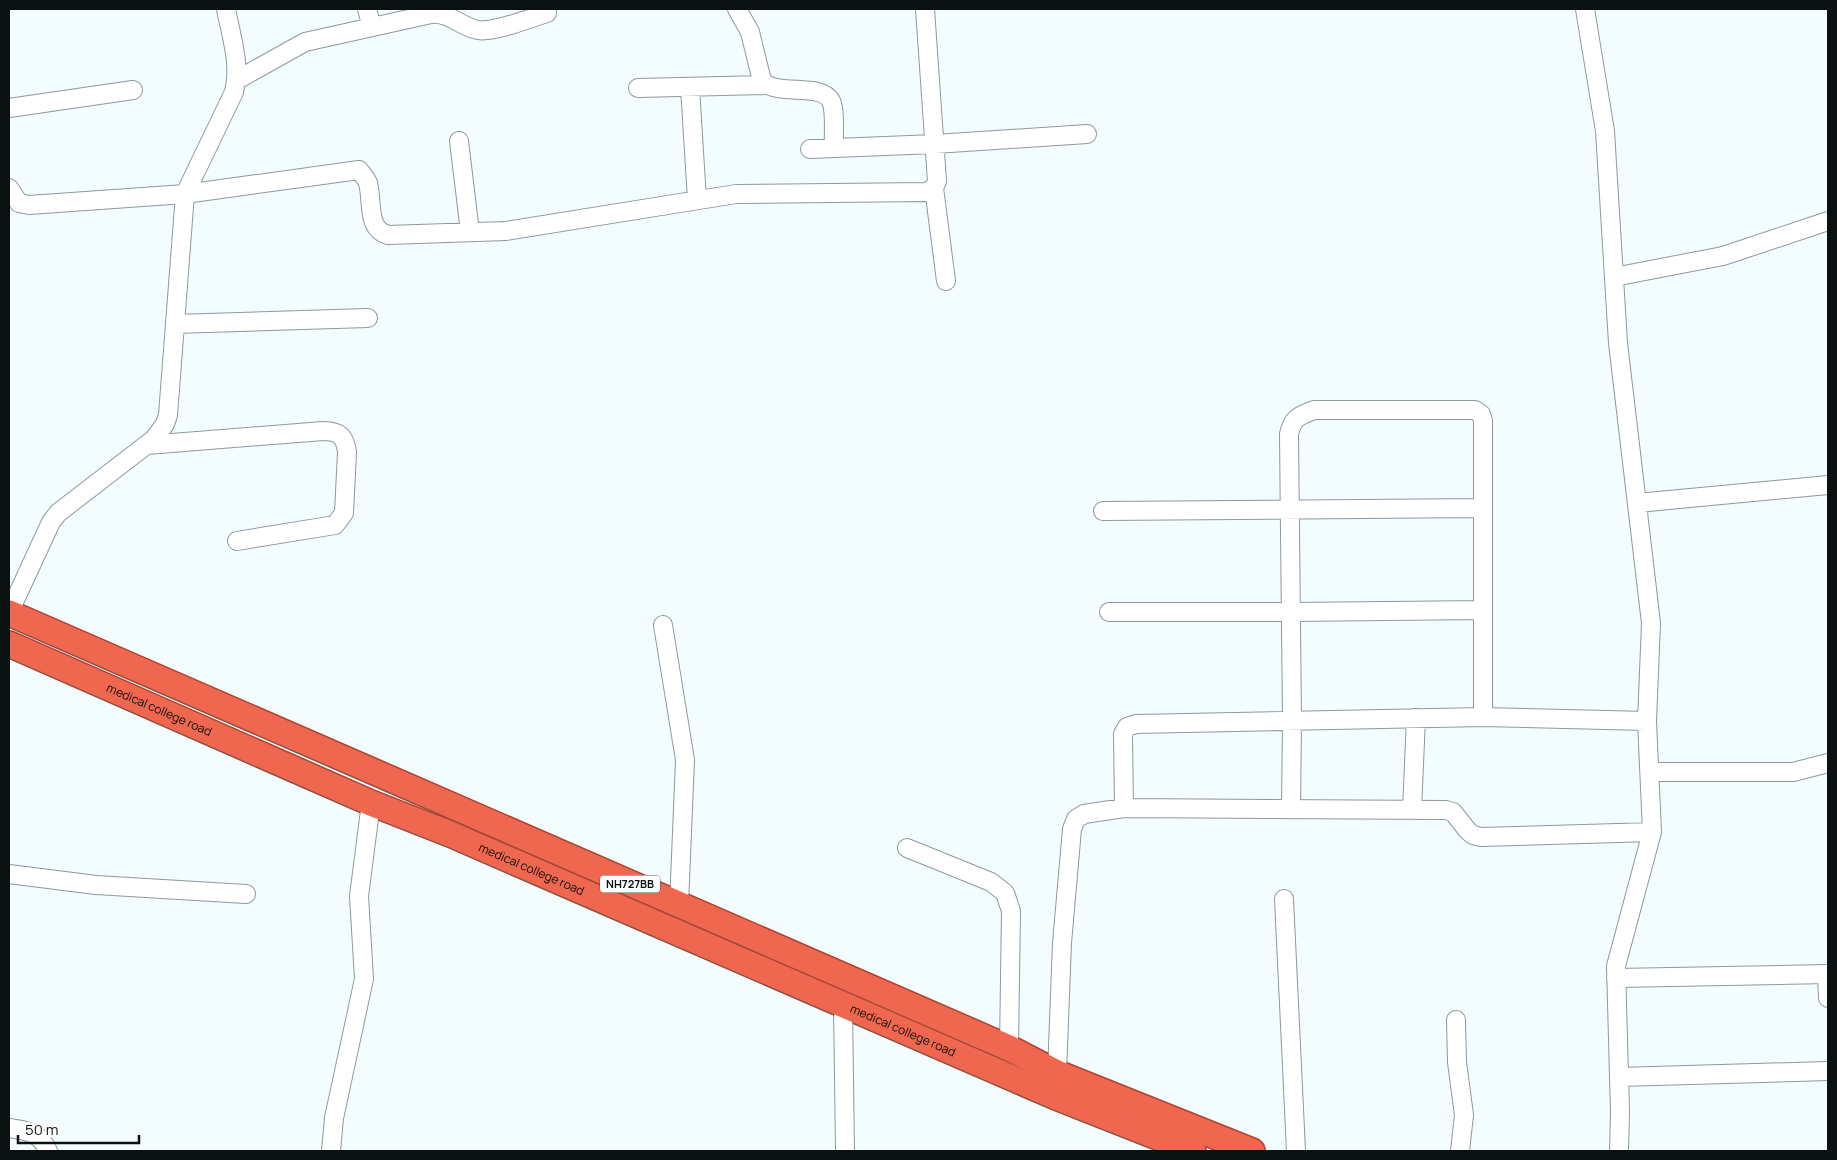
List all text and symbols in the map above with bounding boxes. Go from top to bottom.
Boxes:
street label: medical college road [104,679,215,740]
street label: medical college road [476,838,587,899]
road number: NH727BB [600,876,660,892]
street label: medical college road [848,1000,959,1060]
scale bar [18,1112,139,1144]
text: 50 m [25,1119,59,1140]

